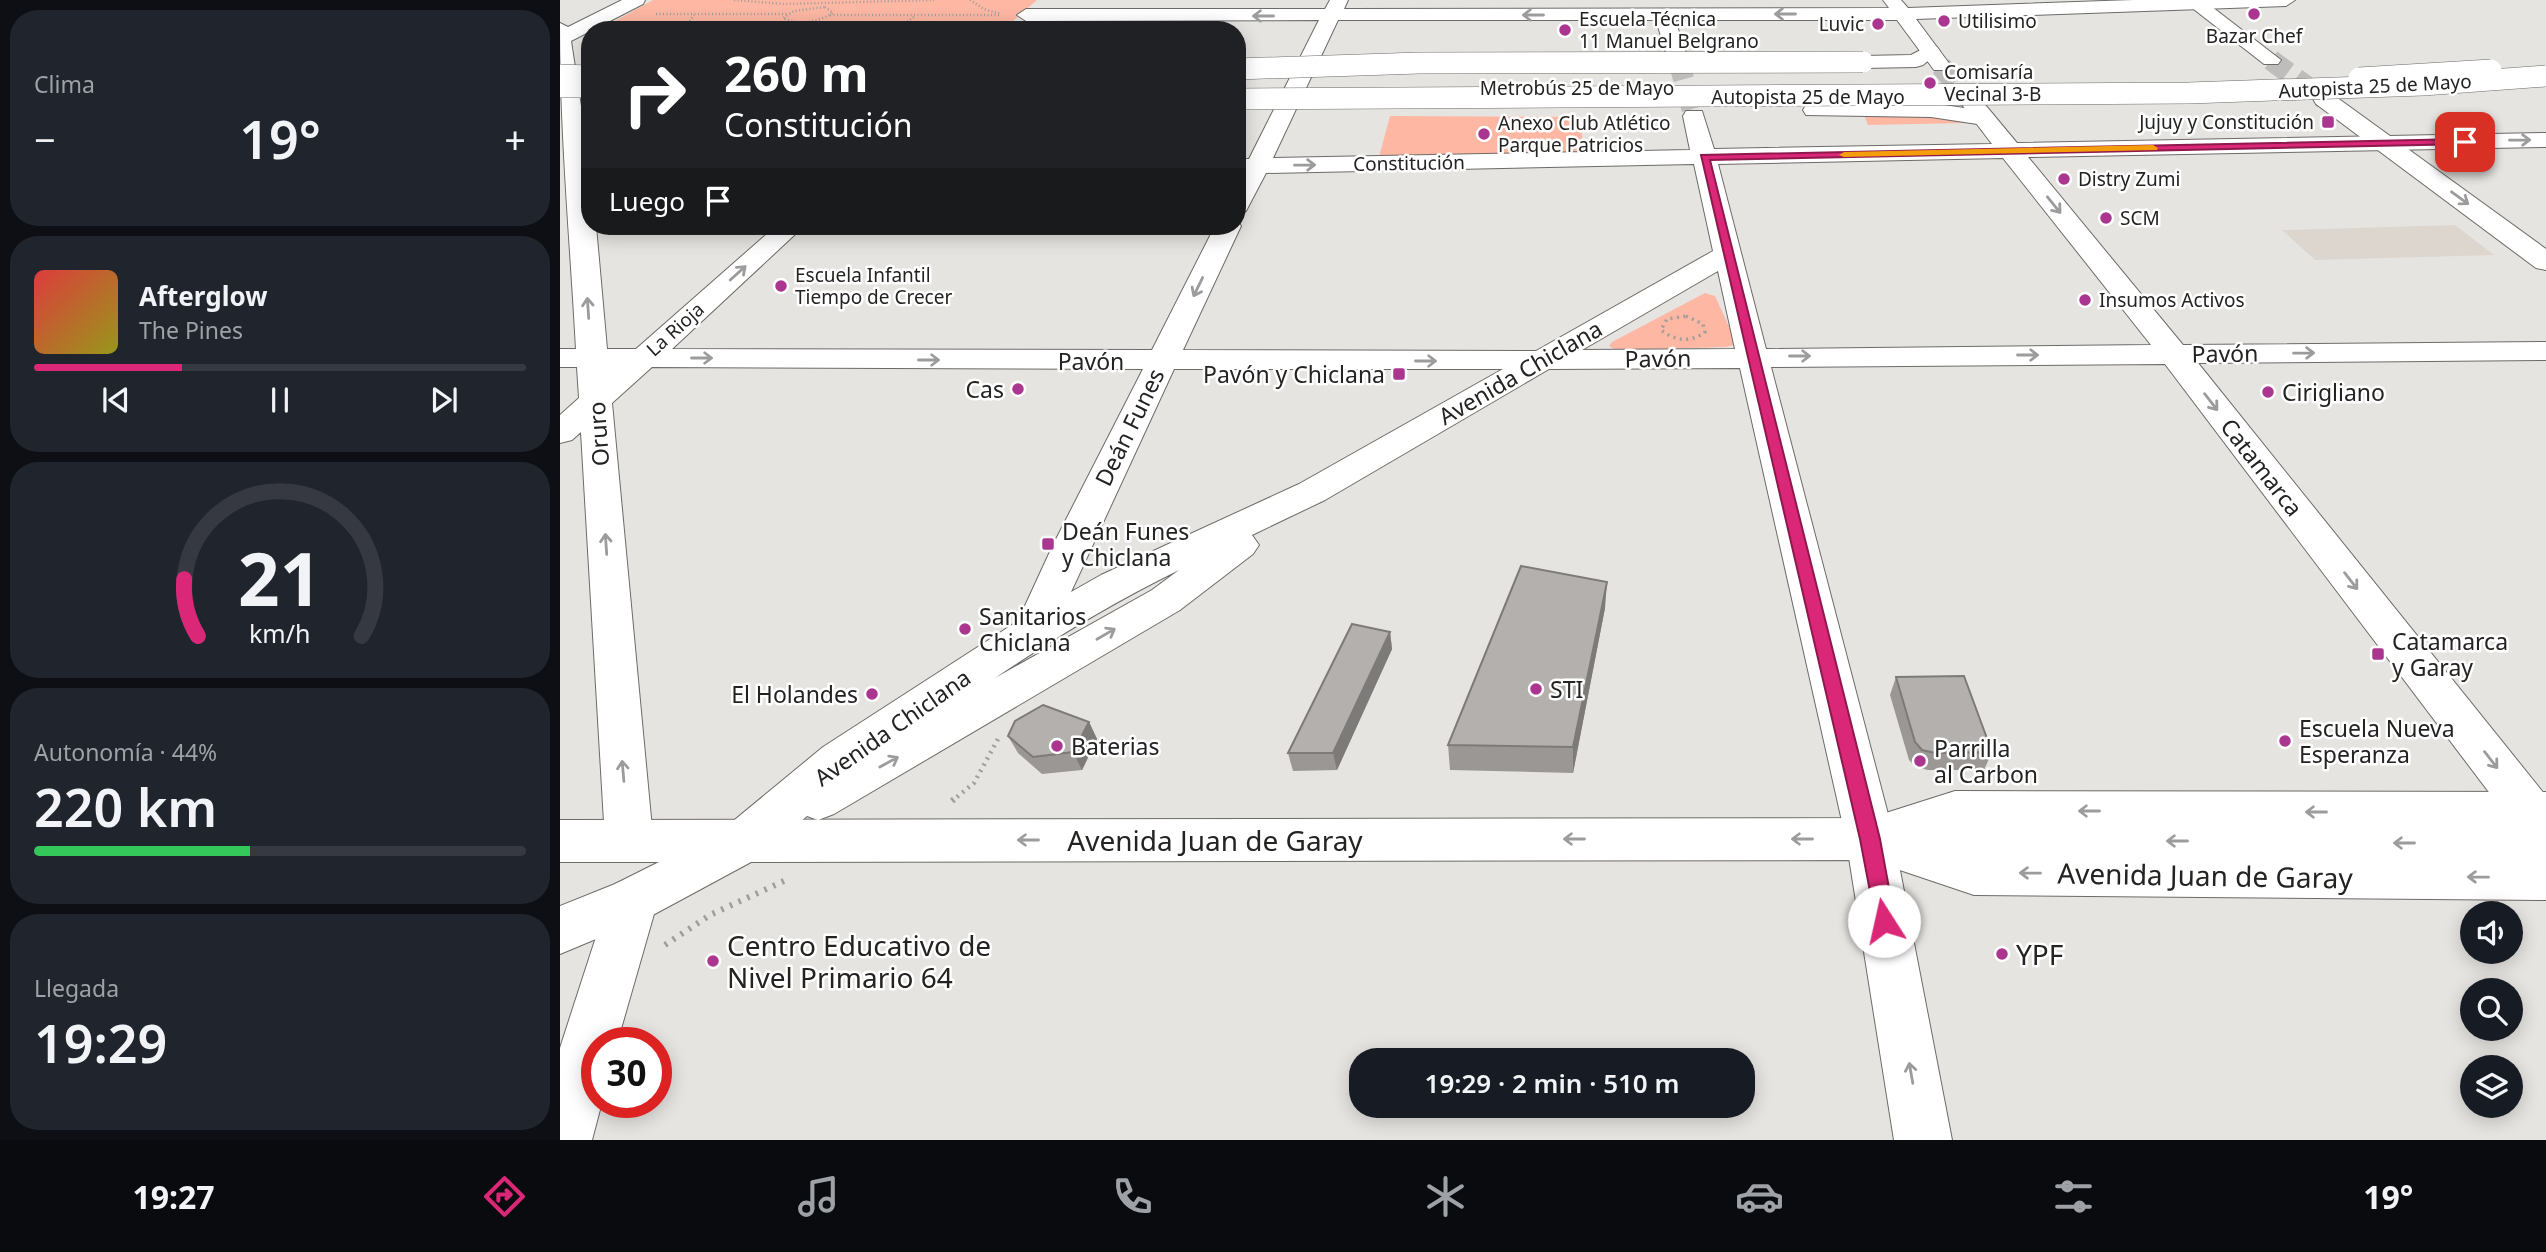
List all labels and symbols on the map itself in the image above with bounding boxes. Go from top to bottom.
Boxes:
place label: Escuela Técnica 11 Manuel Belgrano [1579,6,1759,54]
marker: Bazar Chef [2246,6,2262,22]
one-way arrow [1774,7,1797,21]
one-way arrow [1522,8,1545,22]
place label: Utilisimo [1958,8,2037,34]
one-way arrow [1252,9,1275,23]
place label: Luvic [1819,11,1864,37]
marker: Utilisimo [1936,13,1952,29]
marker: Luvic [1870,16,1886,32]
marker: Escuela Técnica 11 Manuel Belgrano [1557,22,1573,38]
place label: Bazar Chef [2206,23,2304,49]
place label: Comisaría Vecinal 3-B [1944,59,2041,107]
street label: Autopista 25 de Mayo [2278,68,2472,104]
street label: Metrobús 25 de Mayo [1480,75,1674,101]
marker: Comisaría Vecinal 3-B [1922,75,1938,91]
street label: Autopista 25 de Mayo [1711,84,1905,110]
place label: Jujuy y Constitución [2137,109,2314,135]
place label: Anexo Club Atlético Parque Patricios [1498,110,1671,158]
pin [2435,112,2495,172]
marker: Jujuy y Constitución [2320,114,2336,130]
marker: Anexo Club Atlético Parque Patricios [1476,126,1492,142]
one-way arrow [2508,134,2531,147]
street label: Constitución [1353,149,1465,177]
one-way arrow [1294,158,1317,172]
place label: Distry Zumi [2078,166,2181,192]
marker: Distry Zumi [2056,171,2072,187]
one-way arrow [2450,191,2468,206]
one-way arrow [2046,195,2061,213]
place label: SCM [2120,205,2160,231]
marker: SCM [2098,210,2114,226]
place label: Escuela Infantil Tiempo de Crecer [795,262,952,310]
one-way arrow [729,265,747,281]
one-way arrow [1190,276,1204,297]
marker: Escuela Infantil Tiempo de Crecer [773,278,789,294]
place label: Insumos Activos [2099,287,2245,313]
marker: Insumos Activos [2077,292,2093,308]
street label: La Rioja [641,296,709,362]
one-way arrow [581,297,594,320]
street label: Avenida Chiclana [1432,312,1608,432]
street label: Pavón [2191,336,2259,370]
street label: Pavón [1624,341,1692,375]
street label: Pavón [1058,345,1124,377]
one-way arrow [2292,346,2315,360]
one-way arrow [2016,348,2039,362]
one-way arrow [1788,349,1811,363]
one-way arrow [690,351,713,365]
one-way arrow [917,353,940,367]
one-way arrow [1414,354,1437,368]
place label: Pavón y Chiclana [1203,358,1385,390]
street label: Deán Funes [1087,363,1171,491]
marker: Pavón y Chiclana [1391,366,1407,382]
place label: Cas [966,373,1004,405]
place label: Cirigliano [2282,376,2385,408]
marker: Cas [1010,381,1026,397]
marker: Cirigliano [2260,384,2276,400]
one-way arrow [2203,392,2218,410]
street label: Oruro [580,401,616,467]
street label: Catamarca [2214,411,2310,523]
place label: Deán Funes y Chiclana [1062,515,1189,573]
one-way arrow [599,534,612,556]
marker: Deán Funes y Chiclana [1040,536,1056,552]
one-way arrow [2343,571,2358,590]
place label: Sanitarios Chiclana [979,600,1086,658]
marker: Sanitarios Chiclana [957,621,973,637]
place label: Catamarca y Garay [2392,625,2508,683]
one-way arrow [1096,627,1116,641]
marker: Catamarca y Garay [2370,646,2386,662]
street label: Avenida Chiclana [807,661,977,793]
place label: STI [1550,673,1583,705]
place label: El Holandes [731,678,858,710]
marker: STI [1528,681,1544,697]
marker: El Holandes [864,686,880,702]
place label: Escuela Nueva Esperanza [2299,712,2455,770]
place label: Baterias [1071,730,1159,762]
place label: Parrilla al Carbon [1934,732,2038,790]
marker: Escuela Nueva Esperanza [2277,733,2293,749]
marker: Baterias [1049,738,1065,754]
one-way arrow [2483,751,2498,769]
marker: Parrilla al Carbon [1912,753,1928,769]
one-way arrow [878,755,898,769]
one-way arrow [616,760,629,783]
one-way arrow [2077,804,2100,818]
one-way arrow [2305,805,2328,819]
street label: Avenida Juan de Garay [1067,821,1363,859]
one-way arrow [1563,832,1586,846]
one-way arrow [1790,832,1813,846]
one-way arrow [1017,833,1040,847]
one-way arrow [2166,835,2189,848]
one-way arrow [2393,836,2416,850]
street label: Avenida Juan de Garay [2057,853,2354,897]
one-way arrow [2019,866,2042,880]
one-way arrow [2467,871,2490,884]
position arrow [1847,884,1921,958]
place label: Centro Educativo de Nivel Primario 64 [727,926,991,996]
place label: YPF [2016,935,2063,973]
marker: YPF [1994,946,2010,962]
marker: Centro Educativo de Nivel Primario 64 [705,953,721,969]
speed limit sign: 30 [581,1027,672,1118]
one-way arrow [1904,1062,1917,1085]

